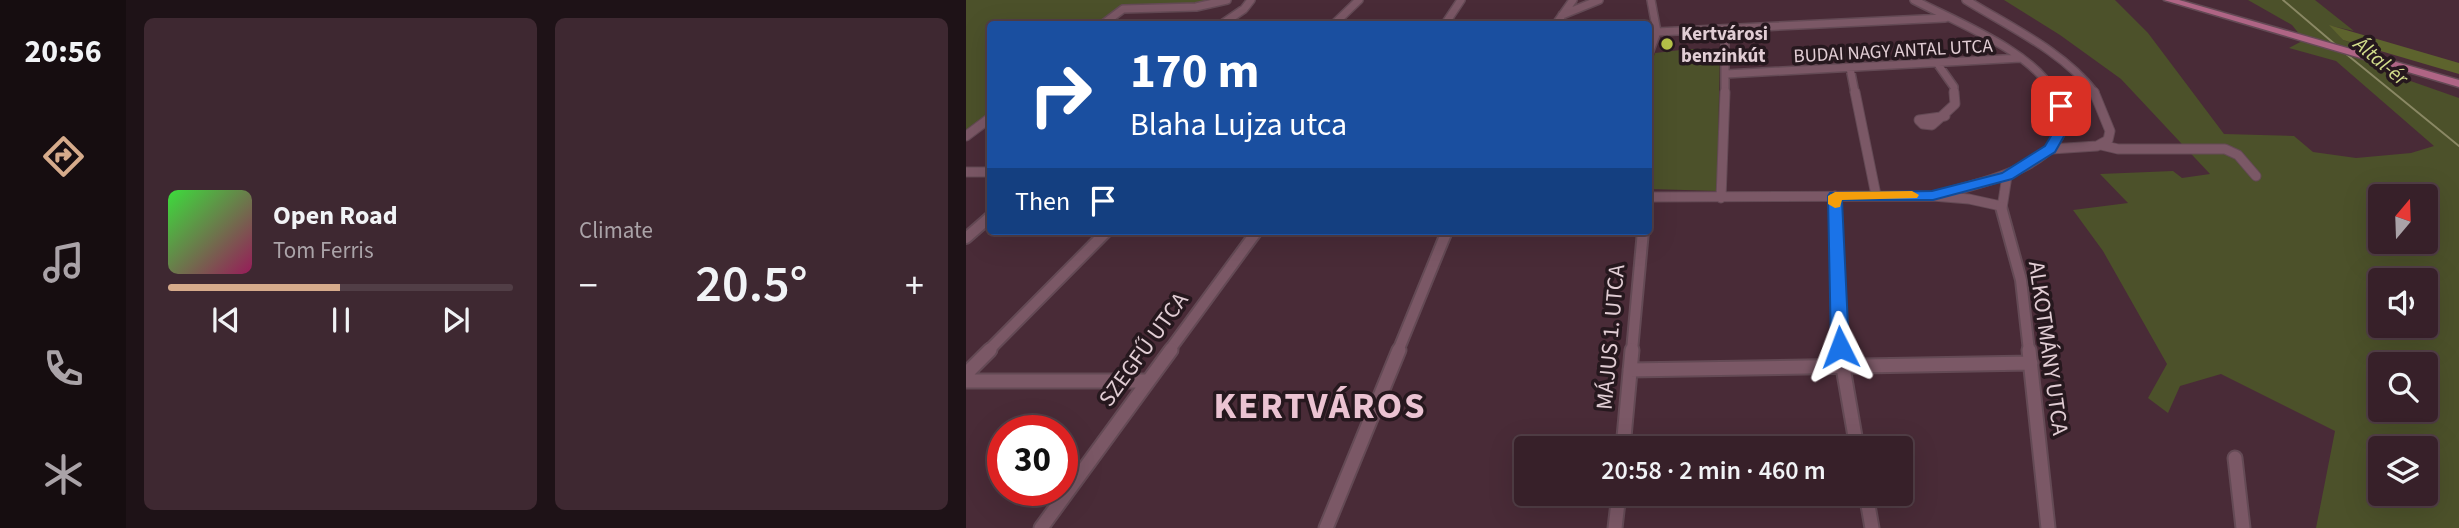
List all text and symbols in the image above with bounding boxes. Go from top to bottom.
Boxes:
place label: Kertvárosi benzinkút [1681,21,1768,70]
water label: Által-ér [2346,28,2415,93]
text: 20:56 [24,29,102,75]
street label: BUDAI NAGY ANTAL UTCA [1793,33,1994,70]
marker: Kertvárosi benzinkút [1659,36,1675,52]
text: 170 m [1130,37,1259,107]
icon: right [1015,49,1106,140]
pin [2031,76,2091,136]
icon: arrive [2042,87,2080,125]
text: Blaha Lujza utca [1130,102,1347,148]
icon: directions [39,132,88,181]
icon: arrive [1084,182,1122,220]
text: Then [1015,183,1070,220]
north arrow [2368,184,2438,254]
map controls [2368,184,2438,506]
text: Open Road [273,197,398,234]
text: Climate [579,214,653,247]
text: Tom Ferris [273,234,374,267]
icon: music [39,238,88,287]
text: 20.5° [695,248,808,322]
text: − [579,259,598,313]
text: + [905,259,924,313]
street label: ALKOTMÁNY UTCA [2020,259,2077,438]
street label: MÁJUS 1. UTCA [1588,263,1633,411]
button: sound [2368,268,2438,338]
street label: SZEGFŰ UTCA [1091,285,1196,413]
icon: previous [207,301,245,339]
icon: pause [322,301,360,339]
icon: next [437,301,475,339]
position arrow [1803,310,1877,384]
icon: phone [39,344,88,393]
button: search [2368,352,2438,422]
district label: KERTVÁROS [1213,380,1427,433]
speed limit sign: 30 [987,415,1078,506]
button: layers [2368,436,2438,506]
icon: climate [39,450,88,499]
text: 20:58 · 2 min · 460 m [1601,452,1826,489]

